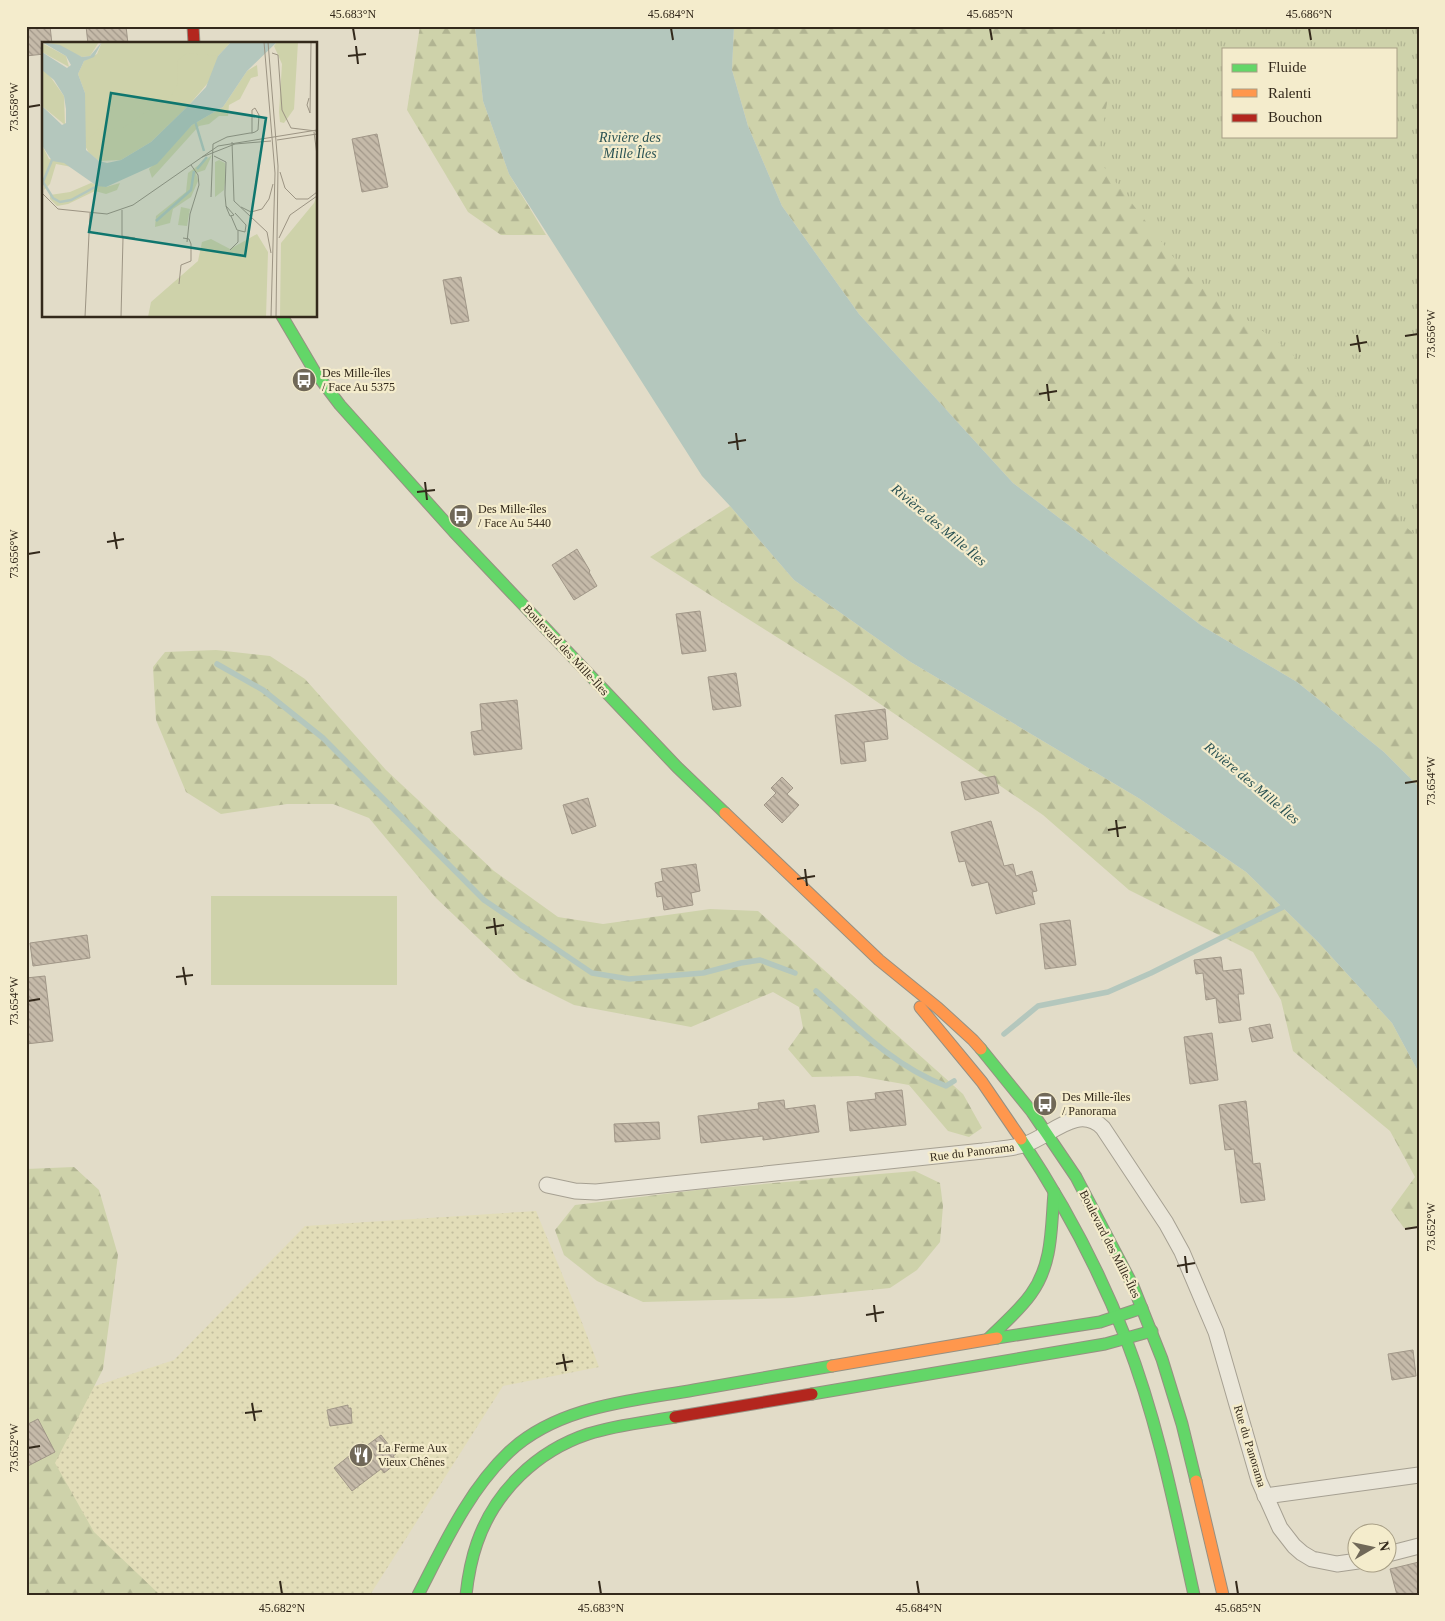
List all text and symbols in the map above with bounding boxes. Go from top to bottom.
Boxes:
text: 45.683°N [330,7,377,21]
text: 45.684°N [648,7,695,21]
text: 45.685°N [967,7,1014,21]
text: 45.686°N [1286,7,1333,21]
inset map [42,42,318,318]
legend [1222,48,1398,138]
text: Fluide [1268,59,1307,75]
text: 73.658°W [7,82,21,132]
text: Ralenti [1268,85,1311,101]
text: Bouchon [1268,109,1323,125]
water label: Rivière des Mille Îles [598,130,662,161]
text: 73.656°W [1424,309,1438,359]
place label: Des Mille-îles / Face Au 5375 [322,366,395,394]
bus stop icon: Des Mille-îles / Face Au 5375 [291,367,317,393]
water label: Rivière des Mille Îles [888,480,990,569]
place label: Des Mille-îles / Face Au 5440 [478,502,551,530]
bus stop icon: Des Mille-îles / Face Au 5440 [448,503,474,529]
text: 73.656°W [7,529,21,579]
street label: Boulevard des Mille-Îles [520,602,612,699]
water label: Rivière des Mille Îles [1201,738,1303,827]
text: 73.654°W [1424,756,1438,806]
text: 73.654°W [7,976,21,1026]
place label: Des Mille-îles / Panorama [1062,1090,1131,1118]
bus stop icon: Des Mille-îles / Panorama [1032,1091,1058,1117]
street label: Rue du Panorama [929,1140,1016,1164]
street label: Boulevard des Mille-Îles [1077,1188,1143,1301]
text: 73.652°W [1424,1202,1438,1252]
street label: Rue du Panorama [1231,1403,1269,1489]
text: 73.652°W [7,1423,21,1473]
place label: La Ferme Aux Vieux Chênes [378,1441,447,1469]
restaurant icon: La Ferme Aux Vieux Chênes [348,1442,374,1468]
north arrow [1348,1524,1398,1574]
text: N [1376,1540,1393,1552]
text: 45.682°N [259,1601,306,1615]
text: 45.683°N [578,1601,625,1615]
text: 45.684°N [896,1601,943,1615]
text: 45.685°N [1215,1601,1262,1615]

